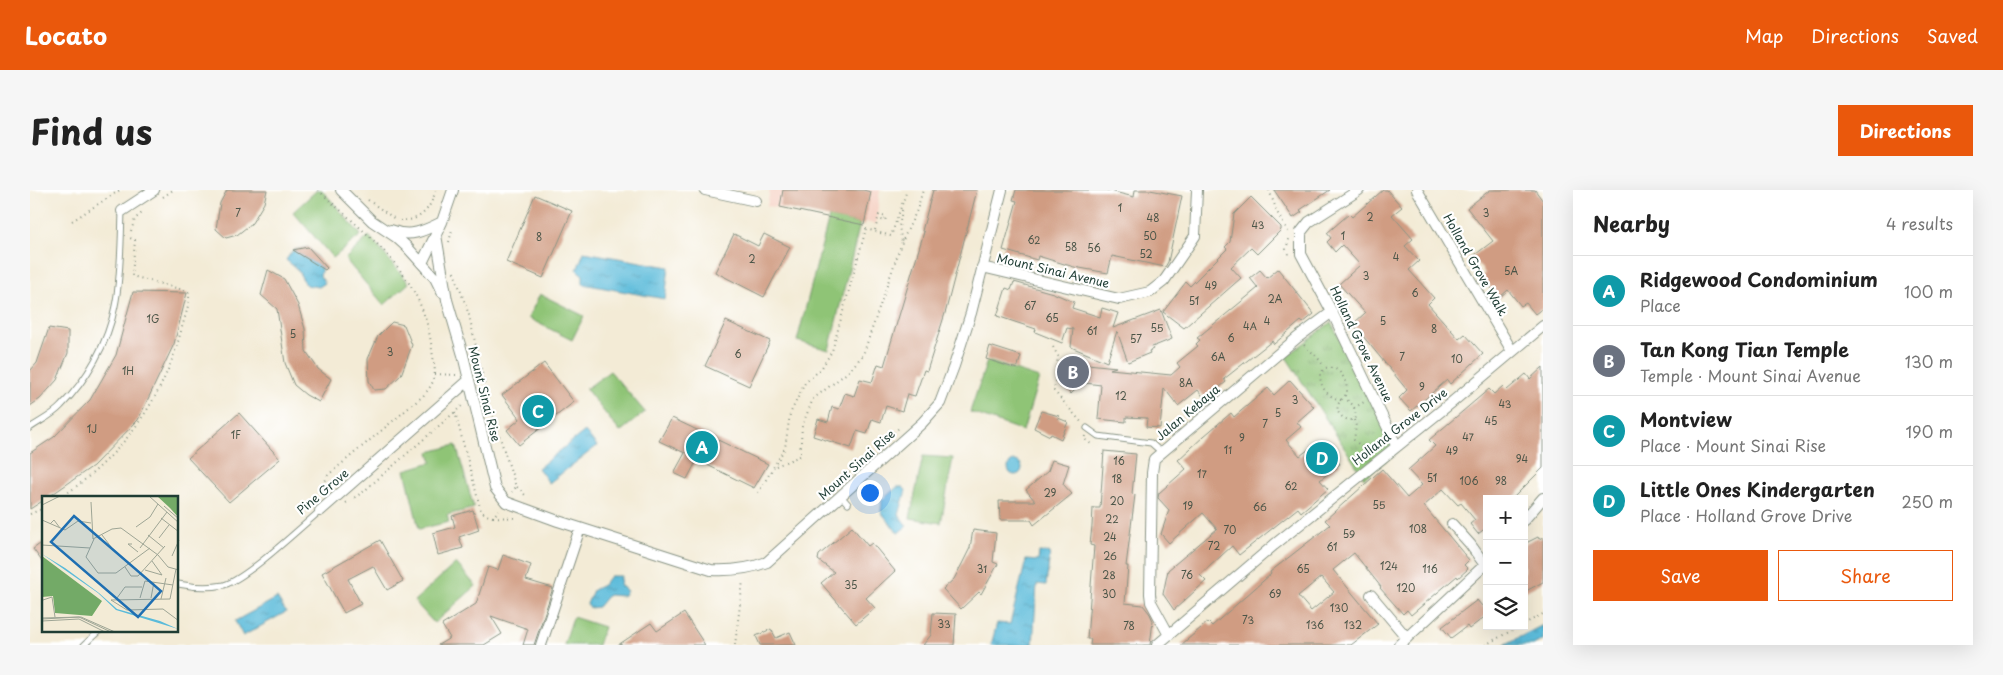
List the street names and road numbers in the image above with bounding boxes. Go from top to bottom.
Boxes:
street label: Holland Grove Walk [1439,210,1513,319]
street label: Mount Sinai Avenue [995,248,1112,292]
street label: Holland Grove Avenue [1326,283,1398,405]
street label: Mount Sinai Rise [464,344,506,443]
street label: Jalan Kebaya [1151,380,1224,445]
street label: Holland Grove Drive [1348,383,1451,469]
street label: Mount Sinai Rise [814,425,899,504]
street label: Pine Grove [292,464,352,518]

